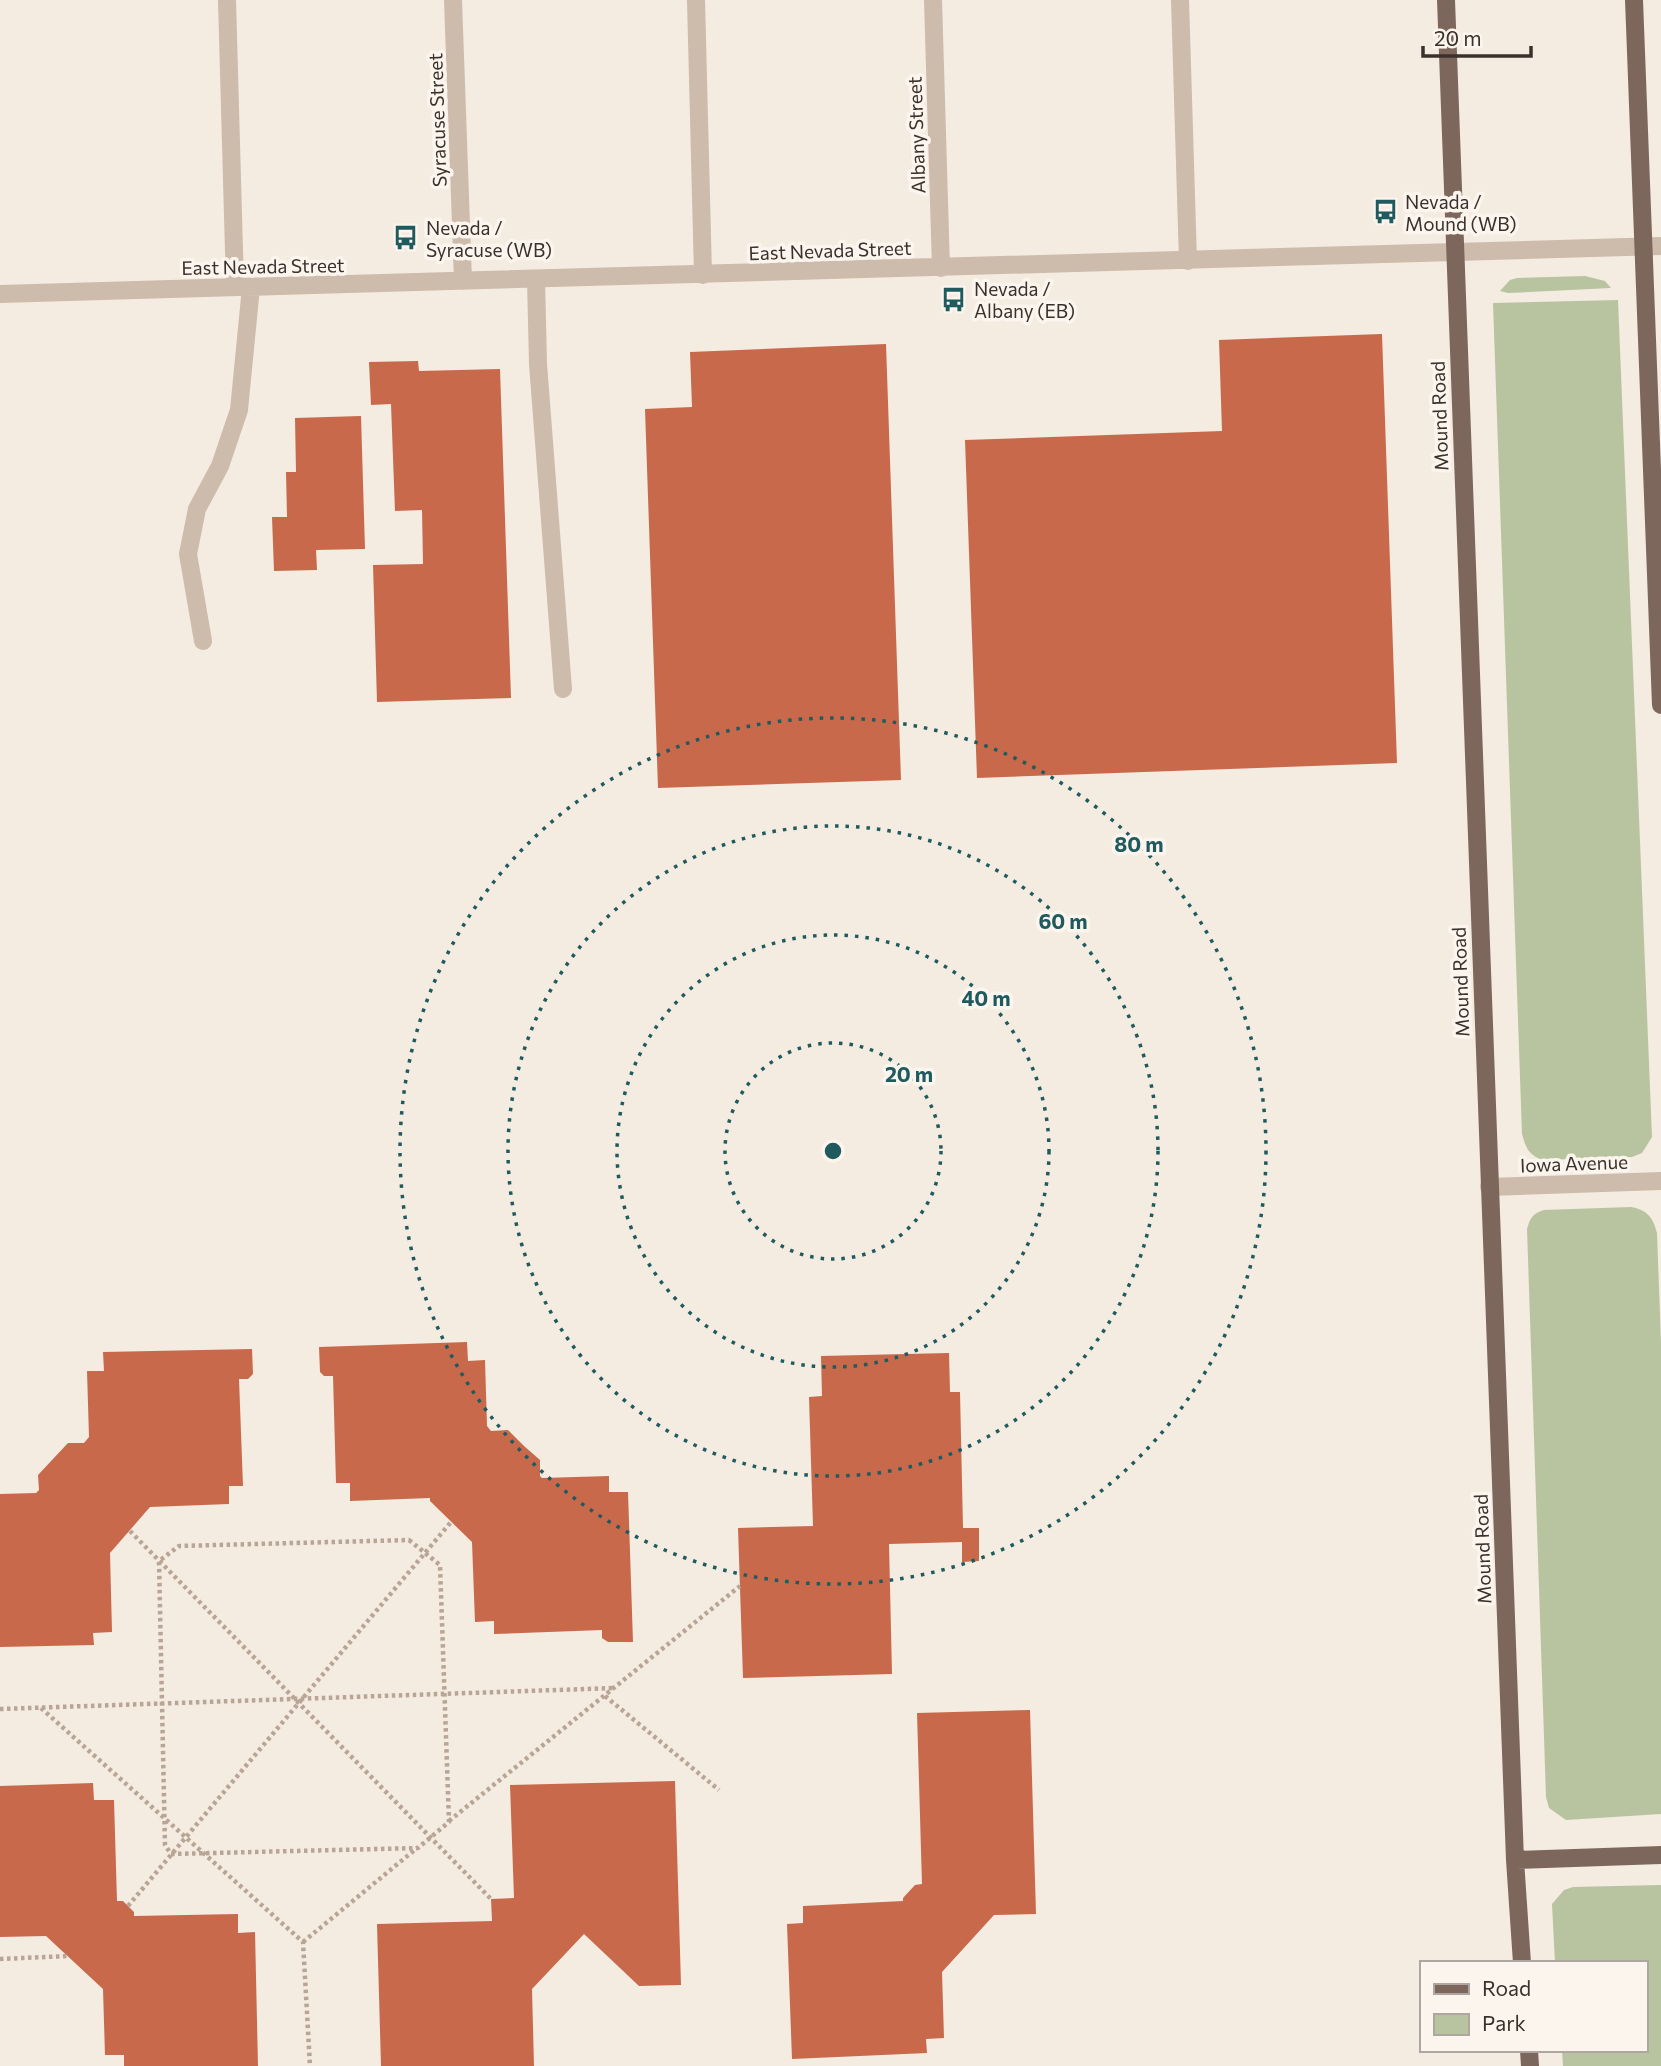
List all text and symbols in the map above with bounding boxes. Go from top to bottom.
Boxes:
scale bar [1423,14,1532,58]
text: 20 m [1434,25,1482,50]
street label: Syracuse Street [423,52,451,187]
street label: Albany Street [902,76,930,194]
place label: Nevada / Mound (WB) [1405,190,1517,235]
bus stop icon: Nevada / Mound (WB) [1371,198,1399,226]
place label: Nevada / Syracuse (WB) [426,216,552,261]
bus stop icon: Nevada / Syracuse (WB) [392,224,420,252]
street label: East Nevada Street [748,236,912,264]
street label: East Nevada Street [181,253,345,279]
place label: Nevada / Albany (EB) [974,277,1075,322]
bus stop icon: Nevada / Albany (EB) [940,285,968,313]
street label: Mound Road [1426,361,1452,471]
text: 80 m [1114,831,1164,856]
text: 60 m [1038,908,1088,933]
street label: Mound Road [1447,927,1473,1037]
text: 40 m [961,985,1011,1010]
text: 20 m [885,1061,933,1086]
centre of rings [821,1139,845,1163]
street label: Iowa Avenue [1519,1150,1629,1176]
street label: Mound Road [1469,1494,1495,1604]
legend [1420,1961,1647,2052]
text: Road [1482,1975,1531,2000]
text: Park [1482,2010,1526,2035]

